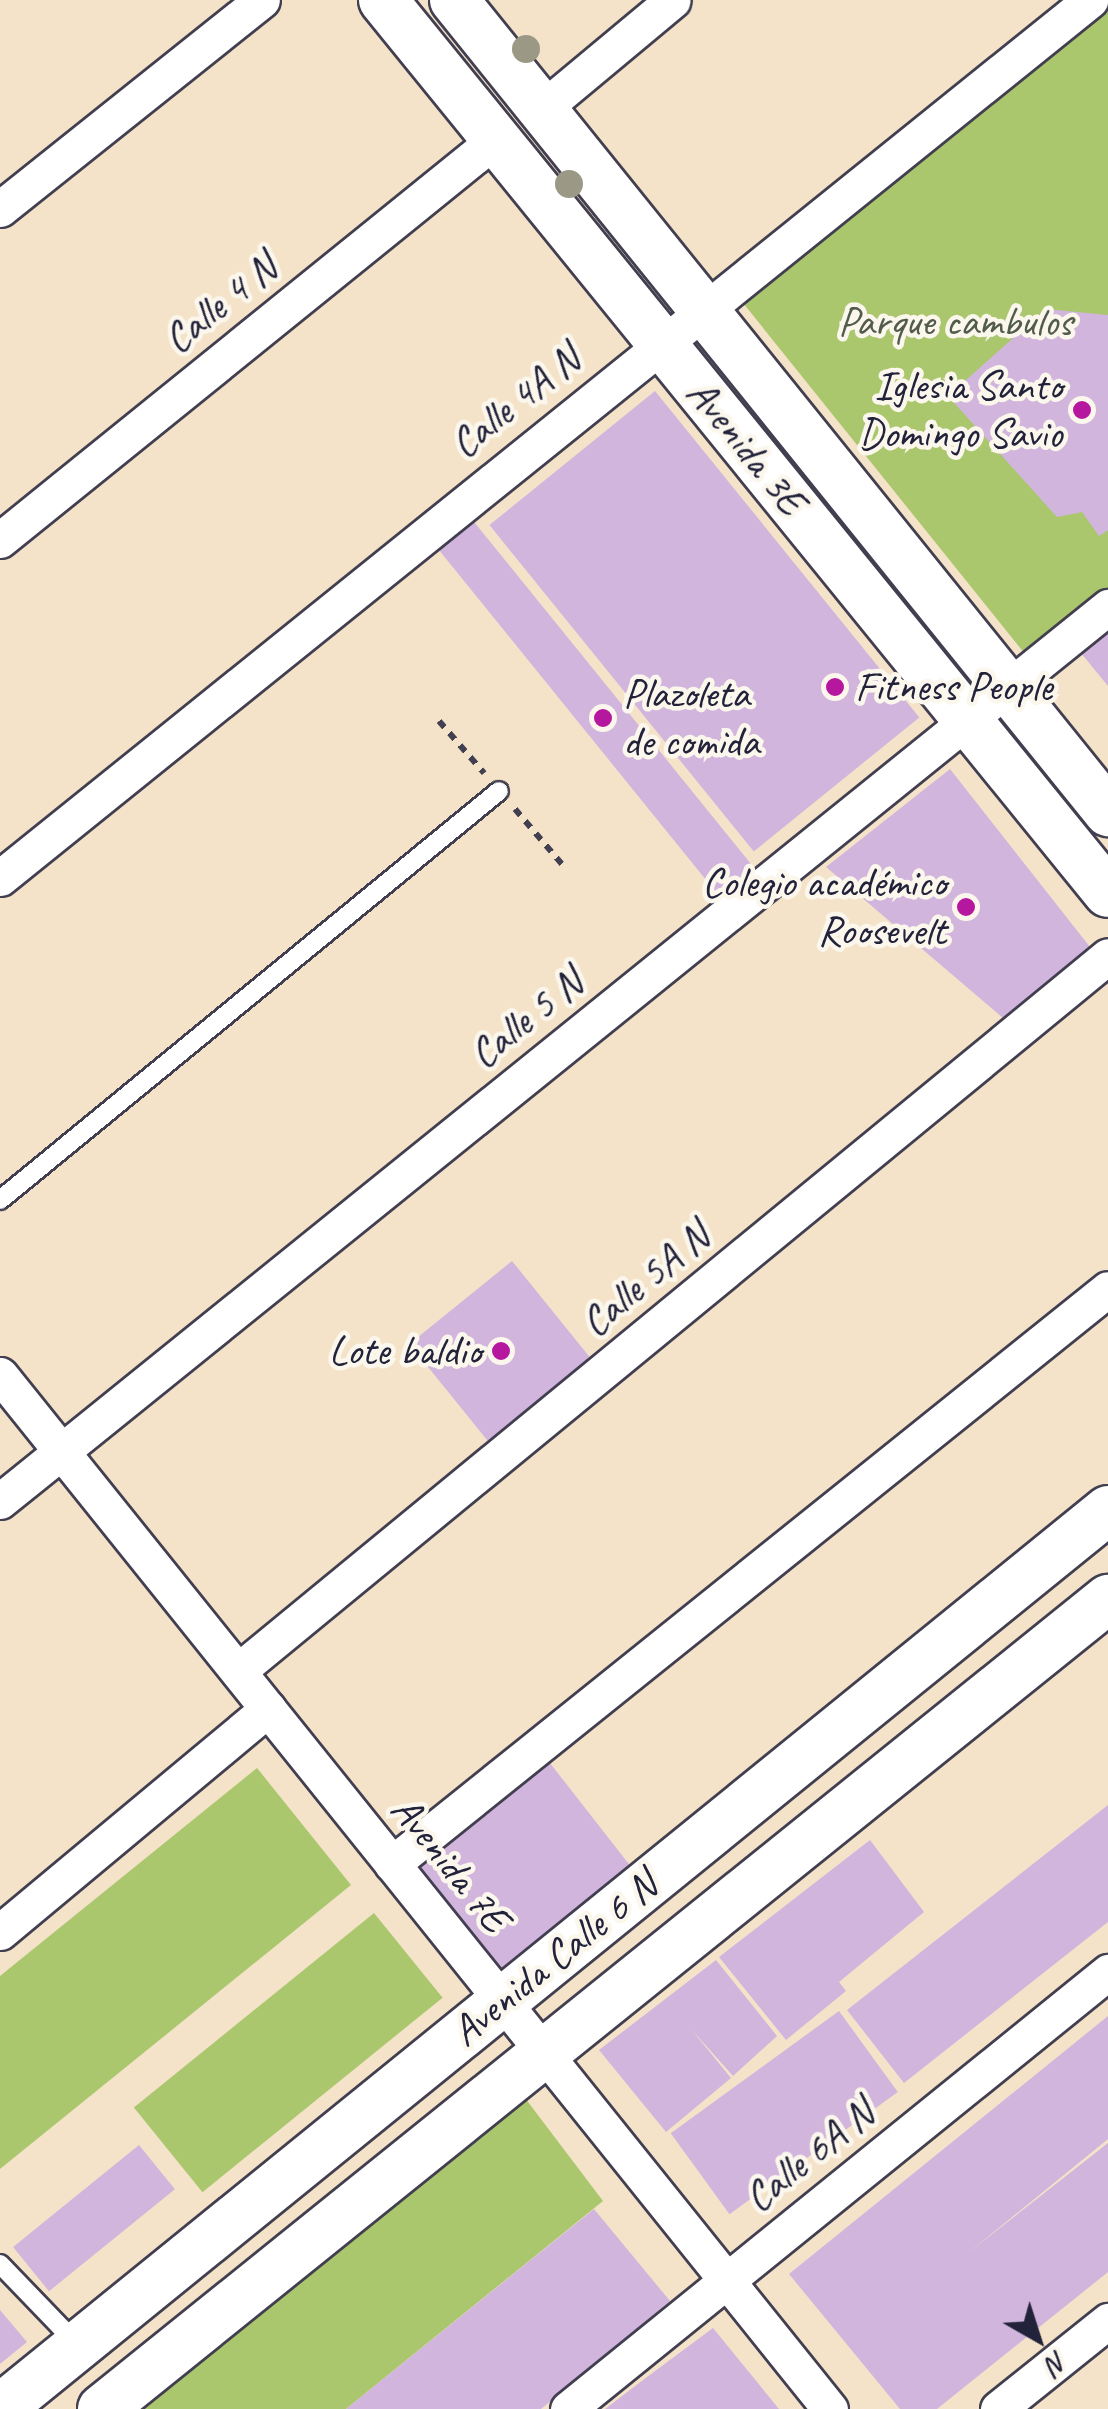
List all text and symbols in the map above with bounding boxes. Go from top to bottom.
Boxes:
street label: Calle 4 N [153,243,287,365]
park label: Parque cambulos [837,297,1073,347]
street label: Calle 4A N [440,335,590,469]
place label: Iglesia Santo Domingo Savio [858,361,1062,460]
street label: Avenida 3E [676,369,816,525]
marker: Iglesia Santo Domingo Savio [1071,399,1093,421]
place label: Fitness People [855,662,1051,712]
place label: Plazoleta de comida [623,669,760,768]
marker: Fitness People [824,676,846,698]
marker: Plazoleta de comida [592,707,614,729]
place label: Colegio académico Roosevelt [702,858,946,956]
marker: Colegio académico Roosevelt [955,896,977,918]
street label: Calle 5 N [459,958,593,1080]
street label: Calle 5A N [571,1212,719,1348]
place label: Lote baldio [328,1326,481,1376]
marker: Lote baldio [490,1340,512,1362]
street label: Avenida 7E [380,1786,520,1942]
street label: Avenida Calle 6 N [441,1861,667,2057]
street label: Calle 6A N [734,2089,884,2223]
north arrow [988,2289,1088,2389]
text: N [1039,2344,1075,2382]

